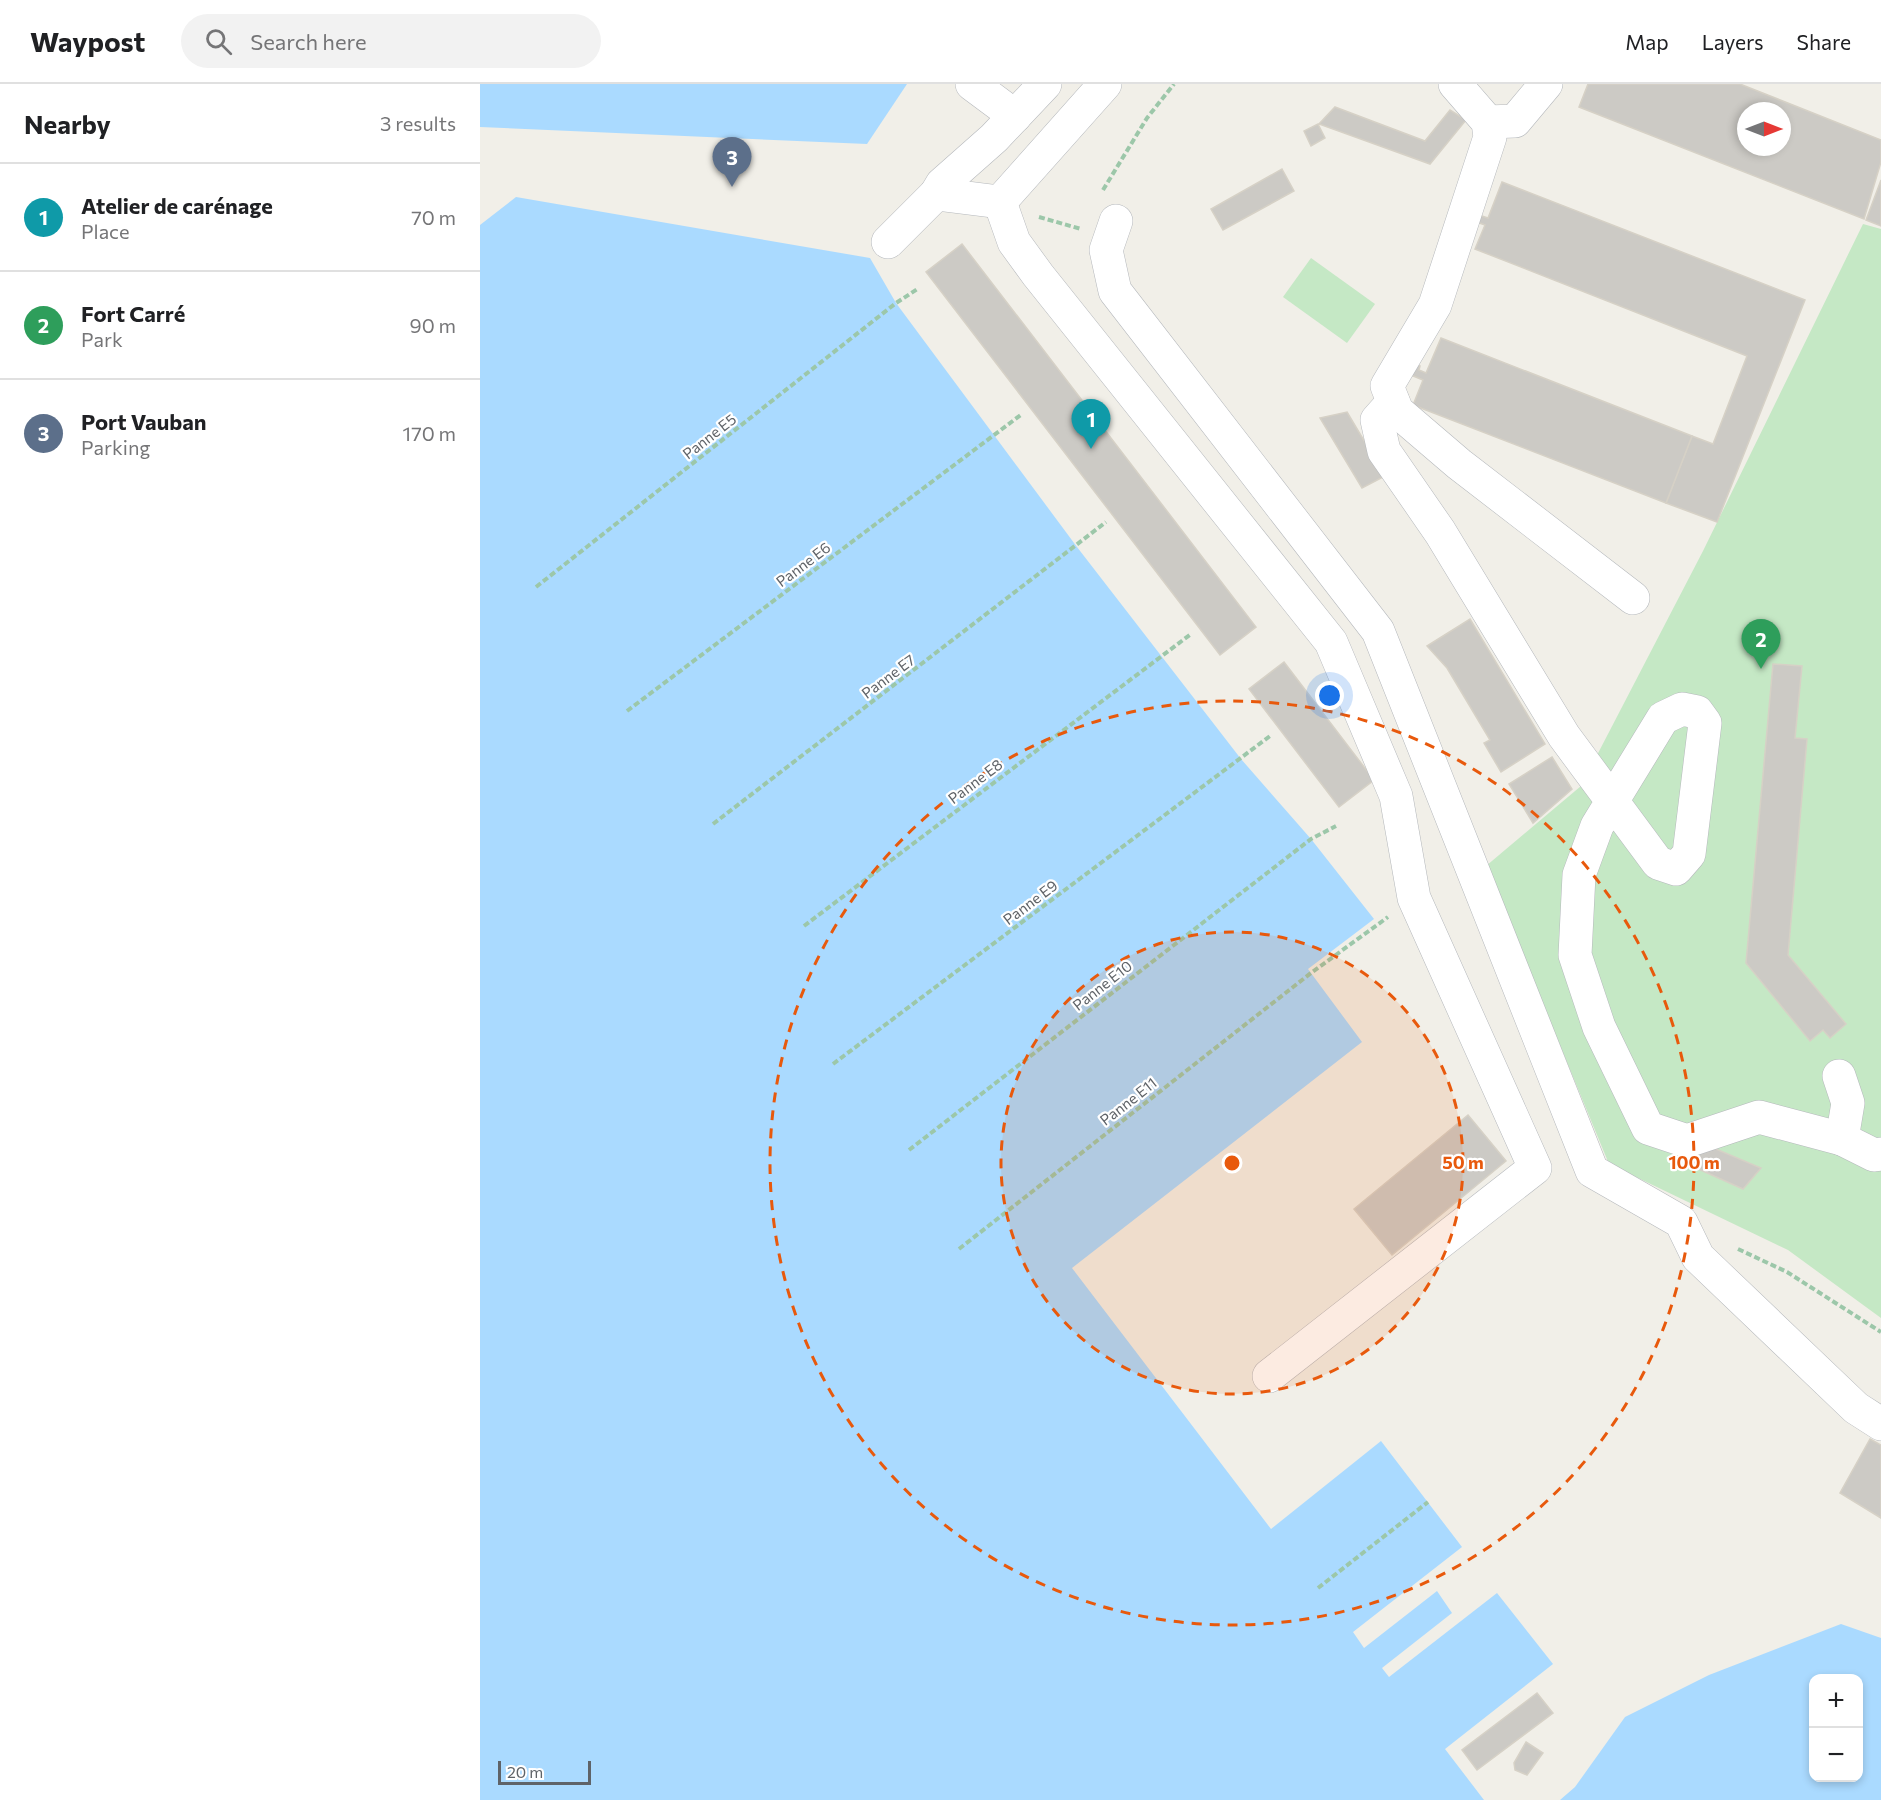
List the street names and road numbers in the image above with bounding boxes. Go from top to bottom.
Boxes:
street label: Panne E5 [679,410,739,462]
street label: Panne E6 [772,538,834,590]
street label: Panne E7 [858,650,918,702]
street label: Panne E8 [944,755,1006,807]
street label: Panne E9 [999,876,1061,928]
street label: Panne E10 [1069,956,1135,1014]
street label: Panne E11 [1096,1073,1160,1129]

